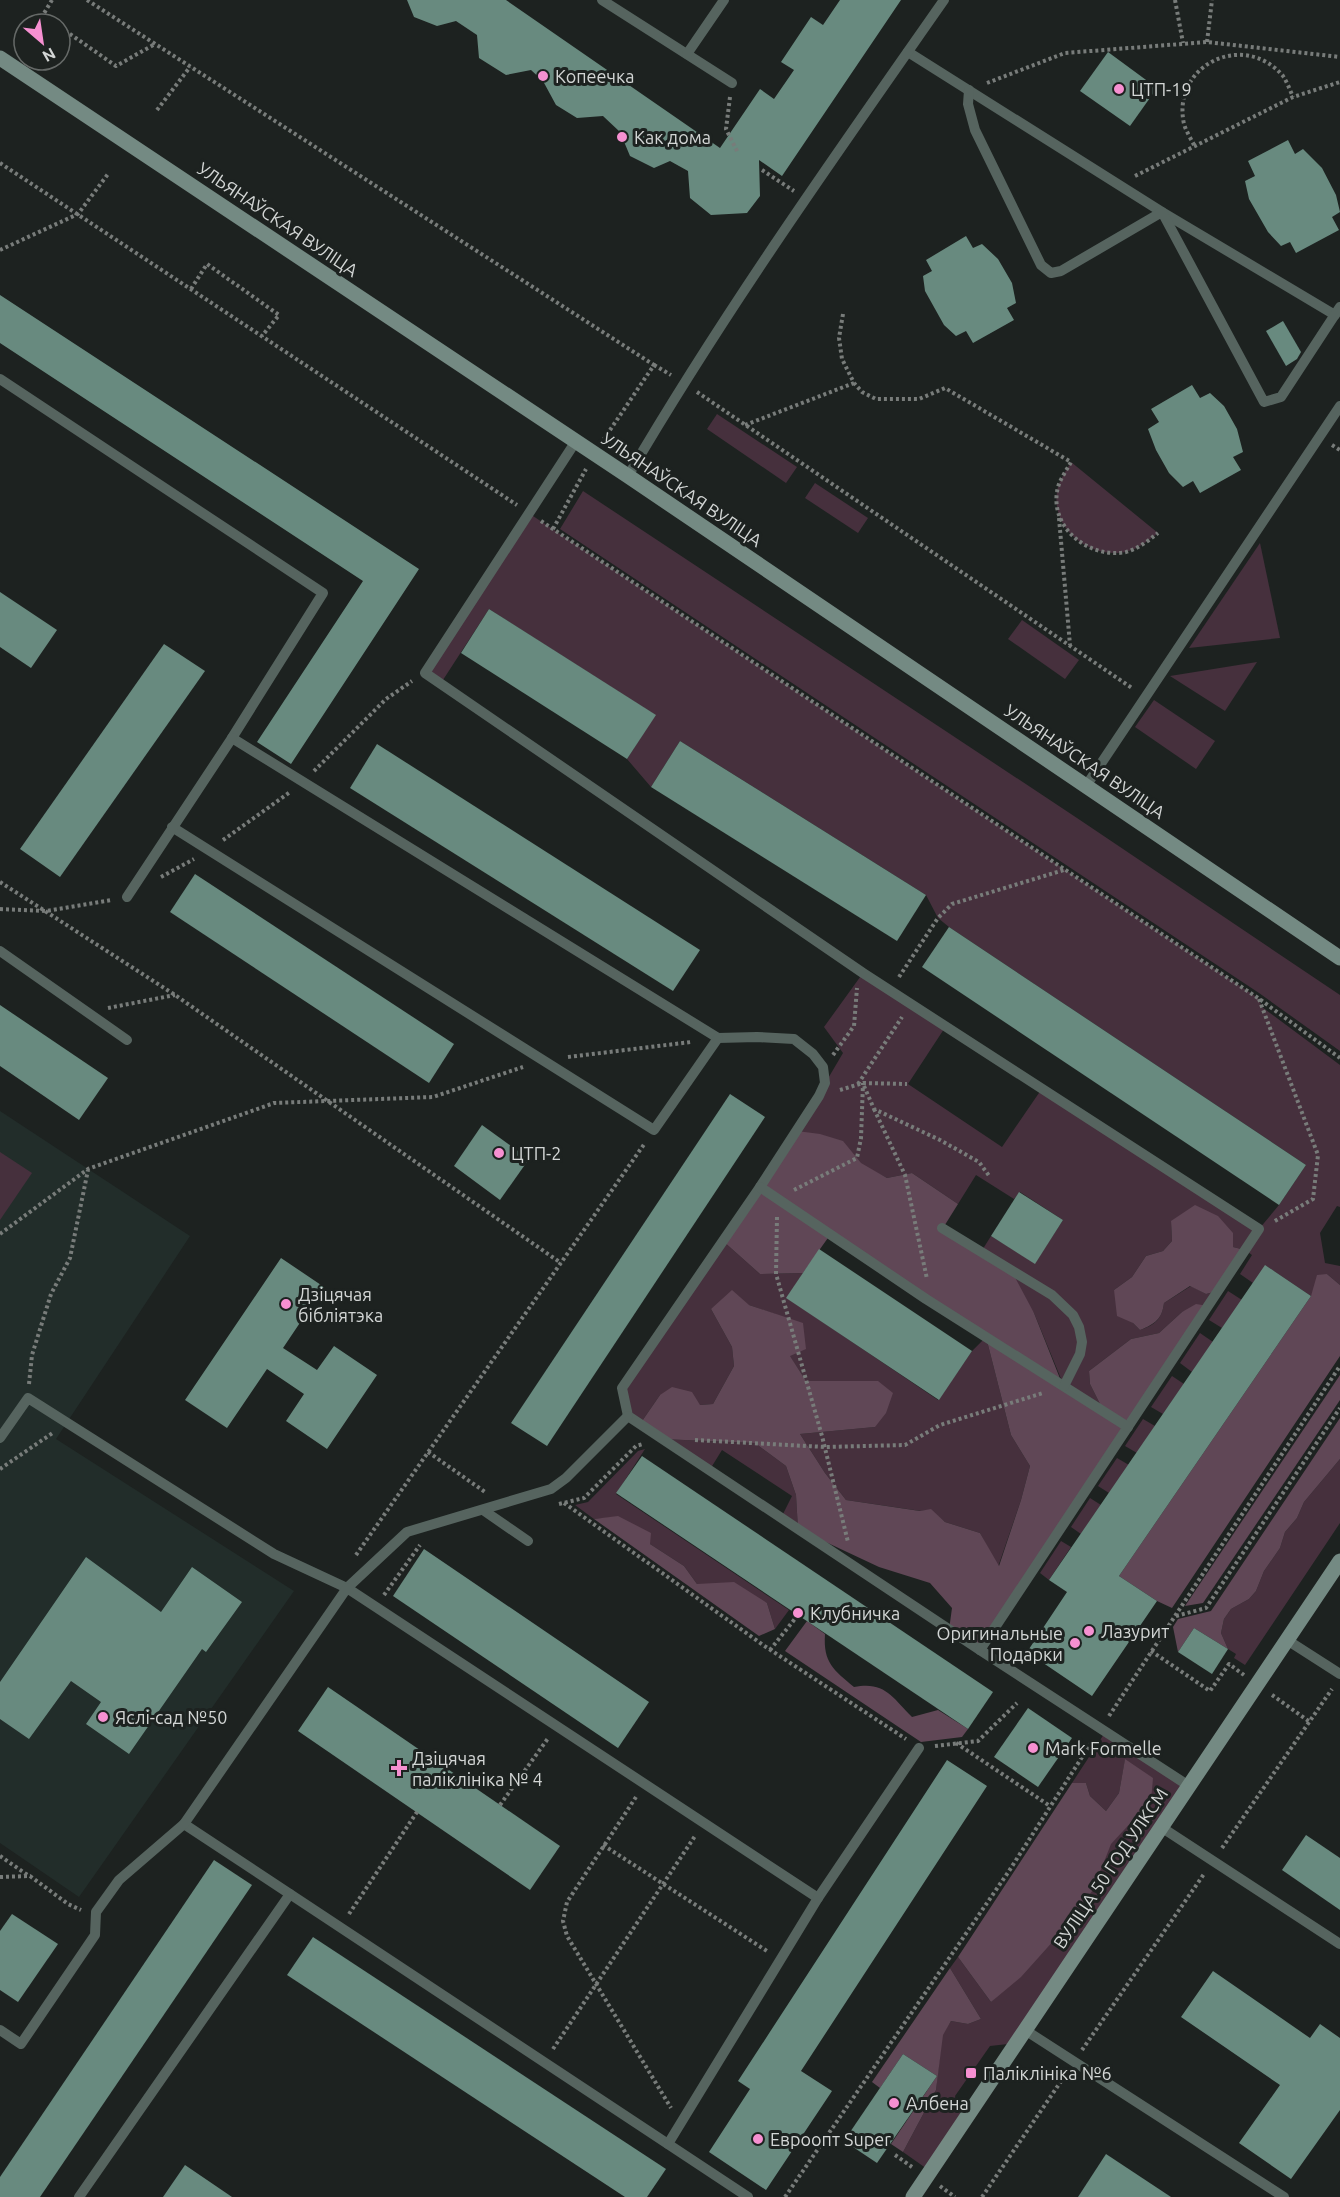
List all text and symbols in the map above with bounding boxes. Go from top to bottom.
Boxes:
north arrow [12,12,72,72]
text: N [40,44,59,66]
place label: Копеечка [555,66,634,86]
marker: Копеечка [536,69,550,83]
place label: ЦТП-19 [1131,79,1192,99]
marker: ЦТП-19 [1112,82,1126,96]
place label: Как дома [634,127,711,147]
marker: Как дома [615,130,629,144]
street label: УЛЬЯНАЎСКАЯ ВУЛІЦА [194,157,363,280]
street label: УЛЬЯНАЎСКАЯ ВУЛІЦА [598,427,767,550]
street label: УЛЬЯНАЎСКАЯ ВУЛІЦА [1001,699,1170,822]
place label: ЦТП-2 [511,1143,561,1163]
marker: ЦТП-2 [492,1146,506,1160]
place label: Дзіцячая бібліятэка [298,1284,383,1325]
marker: Дзіцячая бібліятэка [279,1297,293,1311]
place label: Клубничка [810,1603,900,1623]
marker: Клубничка [791,1606,805,1620]
place label: Лазурит [1101,1621,1169,1641]
place label: Оригинальные Подарки [936,1623,1063,1664]
marker: Лазурит [1082,1624,1096,1638]
marker: Оригинальные Подарки [1068,1636,1082,1650]
place label: Яслі-сад №50 [115,1707,227,1727]
marker: Яслі-сад №50 [96,1710,110,1724]
place label: Mark Formelle [1045,1738,1162,1758]
marker: Mark Formelle [1026,1741,1040,1755]
place label: Дзіцячая паліклініка № 4 [412,1748,543,1789]
marker: Дзіцячая паліклініка № 4 [390,1759,408,1777]
street label: ВУЛІЦА 50 ГОД УЛКСМ [1049,1784,1171,1952]
place label: Паліклініка №6 [983,2063,1112,2083]
marker: Паліклініка №6 [964,2066,978,2080]
place label: Албена [906,2093,969,2113]
marker: Албена [887,2096,901,2110]
place label: Евроопт Super [770,2129,891,2149]
marker: Евроопт Super [751,2132,765,2146]

